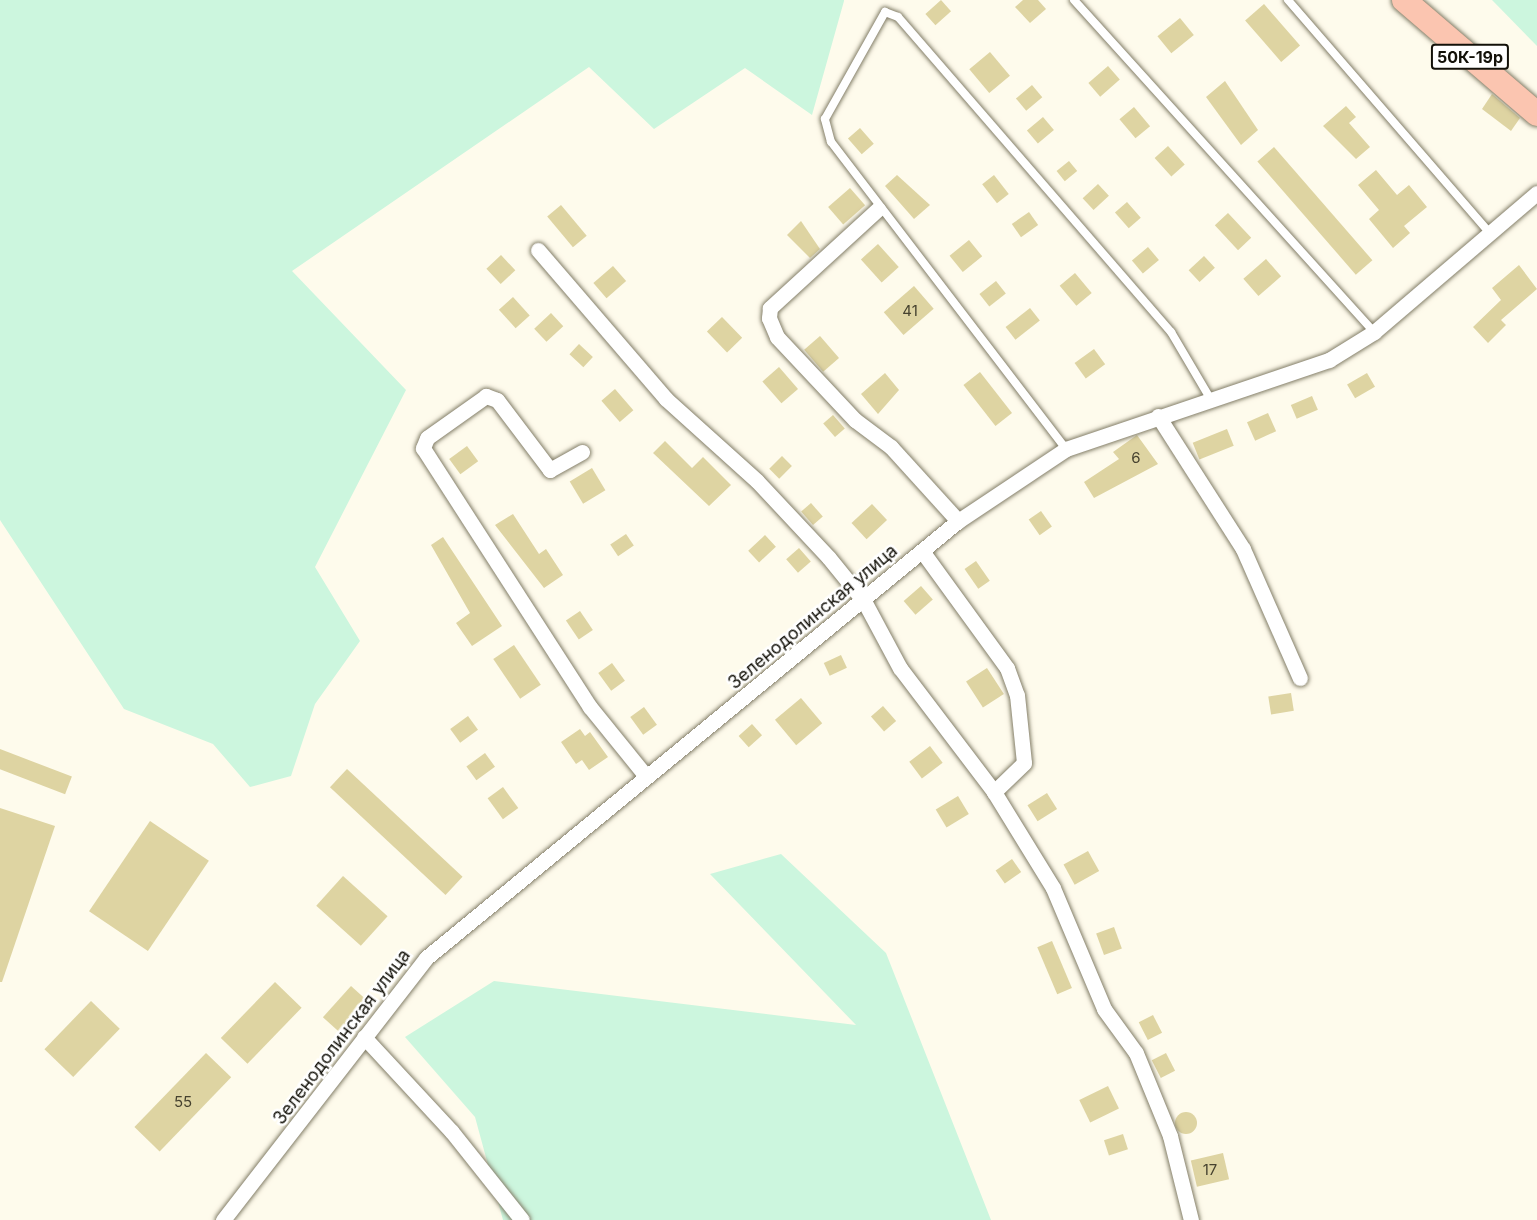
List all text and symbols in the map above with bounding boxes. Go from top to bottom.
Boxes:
road number: 50К-19р [1430,44,1510,70]
house number: 41 [902,302,918,320]
house number: 6 [1131,449,1141,467]
street label: Зеленодолинская улица [724,540,902,694]
street label: Зеленодолинская улица [269,945,415,1129]
house number: 55 [174,1093,192,1111]
house number: 17 [1203,1161,1217,1179]

